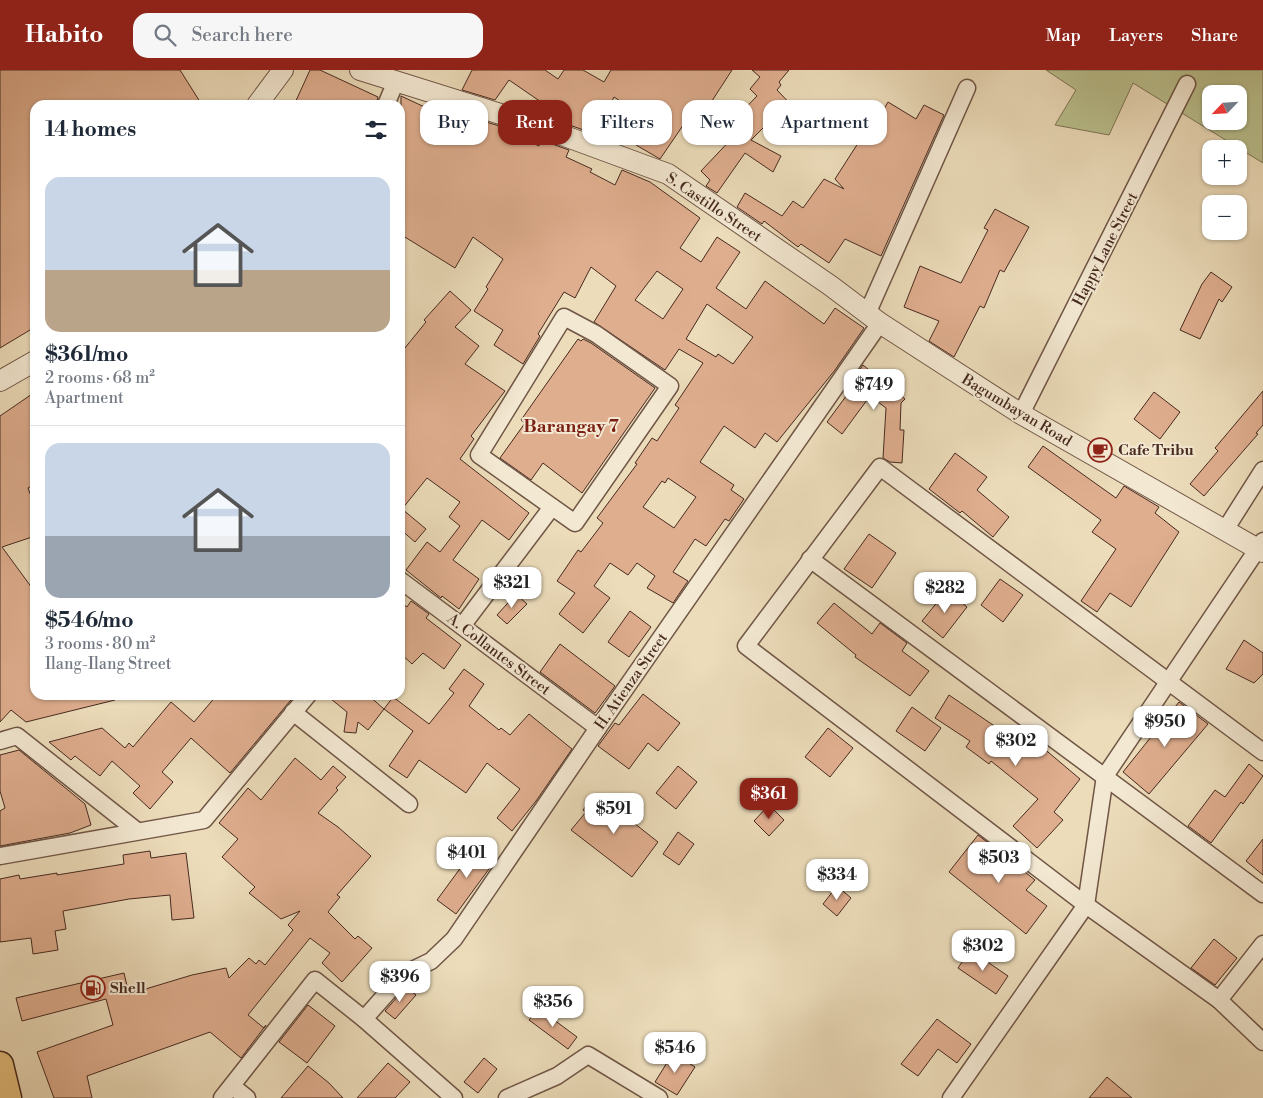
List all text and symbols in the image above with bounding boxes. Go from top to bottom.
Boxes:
search box [133,13,483,58]
text: Habito [25,20,103,50]
icon: search [151,21,179,49]
text: Search here [191,23,293,47]
text: Map [1046,24,1081,47]
text: Layers [1109,24,1163,47]
text: Share [1191,24,1238,47]
north arrow [1202,85,1248,130]
map controls [1202,85,1247,240]
chip: Buy [420,100,488,145]
chip: Rent [498,100,572,145]
chip: Filters [582,100,672,145]
chip: New [682,100,753,145]
chip: Apartment [763,100,887,145]
icon: filters [362,116,390,144]
text: 14 homes [45,117,136,143]
button: + [1202,140,1247,185]
street label: S. Castillo Street [662,168,766,247]
street label: Happy Lane Street [1069,189,1143,309]
button: − [1202,195,1247,240]
icon: home [173,210,263,300]
text: $361/mo [45,342,128,368]
text: 2 rooms · 68 m² [45,368,155,388]
pin: $749 [844,368,904,411]
street label: Bagumbayan Road [957,370,1076,451]
text: $749 [855,375,893,395]
text: Apartment [45,388,124,408]
district label: Barangay 7 [523,415,619,438]
cafe icon: Cafe Tribu [1087,437,1113,463]
place label: Cafe Tribu [1118,441,1194,460]
icon: home [173,475,263,565]
pin: $321 [482,566,542,609]
pin: $282 [915,572,975,614]
text: $321 [493,573,531,593]
text: $282 [925,578,965,598]
text: $546/mo [45,608,134,634]
street label: A. Collantes Street [442,609,555,700]
street label: H. Atienza Street [591,629,672,734]
text: 3 rooms · 80 m² [45,634,155,654]
text: Ilang-Ilang Street [45,654,172,674]
pin: $950 [1135,706,1195,748]
text: $950 [1144,712,1186,732]
pin: $302 [986,724,1046,767]
text: $302 [996,731,1036,751]
pin: $361 [739,778,799,820]
text: $361 [751,784,787,804]
pin: $591 [584,792,644,835]
text: $591 [596,799,632,819]
pin: $401 [437,836,497,879]
pin: $503 [969,842,1029,884]
text: $401 [447,843,487,863]
text: $503 [979,848,1019,868]
pin: $334 [807,858,867,901]
text: $334 [817,865,857,885]
pin: $302 [953,930,1013,972]
text: $302 [963,936,1003,956]
pin: $396 [370,960,430,1003]
text: $396 [380,967,420,987]
fuel station icon: Shell [80,975,106,1001]
place label: Shell [110,979,146,998]
pin: $356 [523,986,583,1028]
text: $356 [533,992,573,1012]
pin: $546 [645,1032,705,1074]
text: $546 [655,1038,695,1058]

